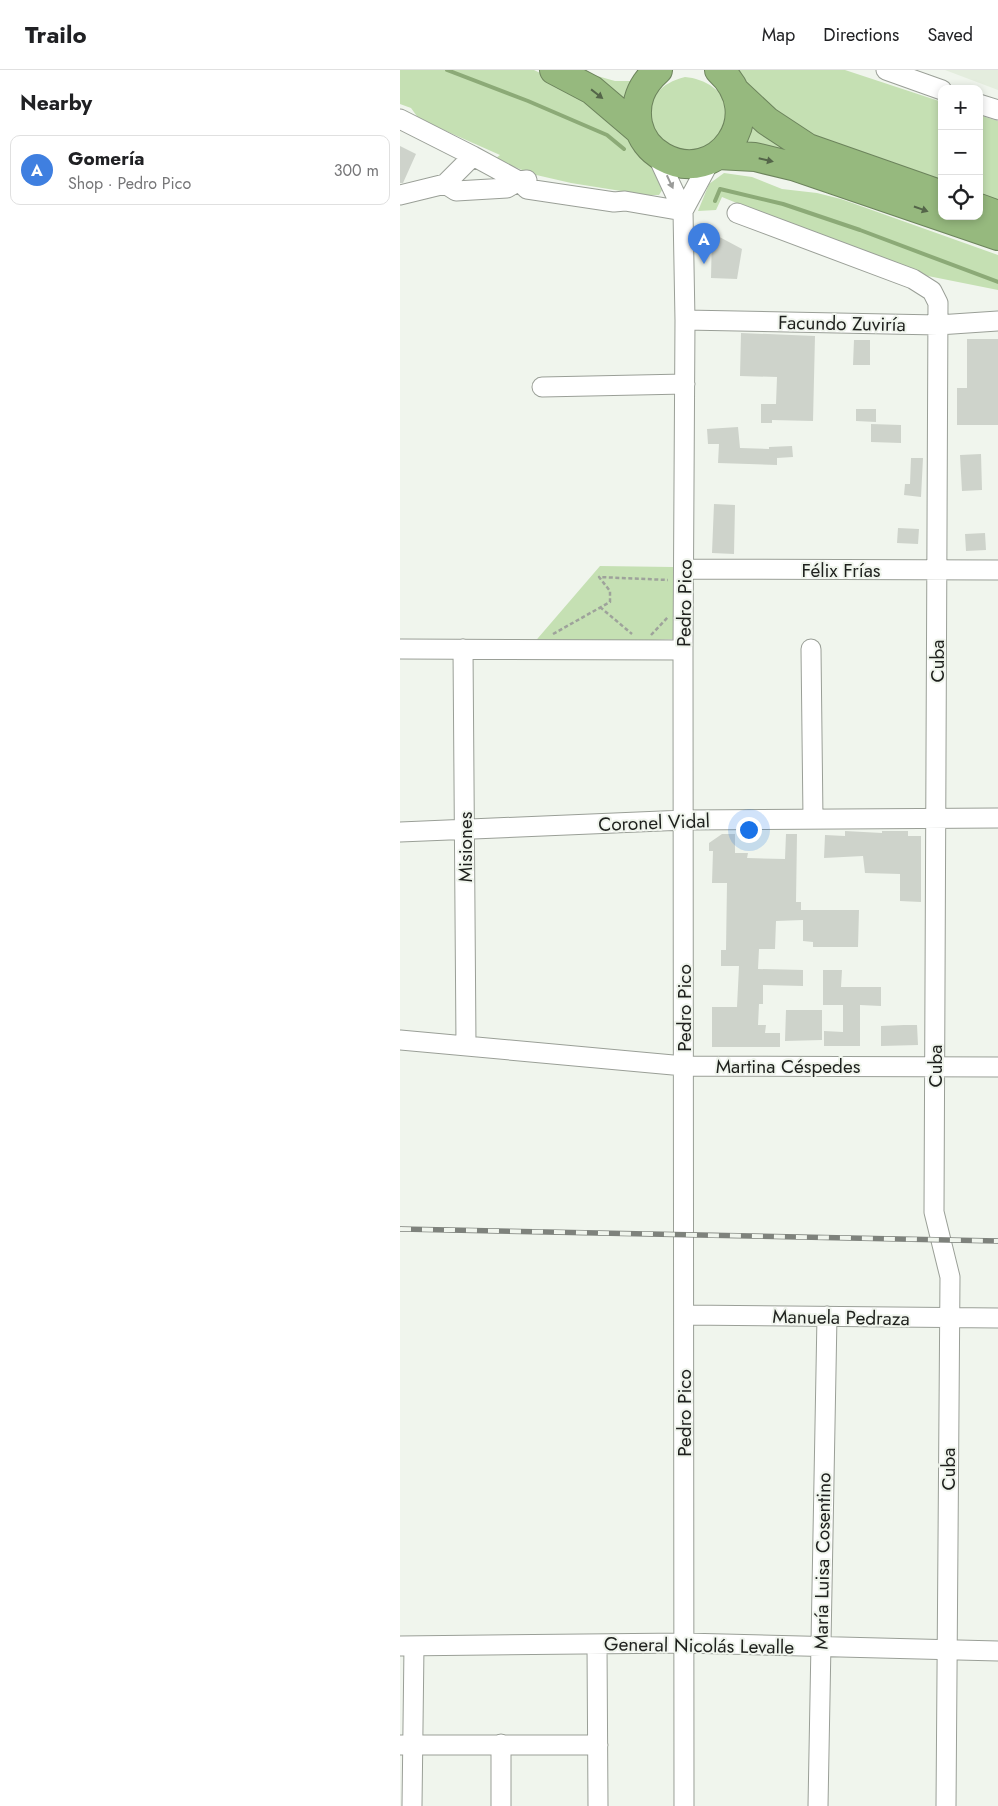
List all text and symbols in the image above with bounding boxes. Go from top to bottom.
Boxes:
text: Trailo [25,17,87,52]
text: Map [762,22,795,48]
text: Directions [823,22,899,48]
text: Saved [927,22,973,48]
map controls [938,85,983,220]
button: + [938,85,983,130]
text: Nearby [20,88,92,118]
one-way arrow [590,88,603,99]
button: − [938,130,983,175]
text: Gomería [68,145,144,172]
one-way arrow [759,156,774,164]
text: A [31,159,43,182]
text: 300 m [334,159,379,182]
text: Shop · Pedro Pico [68,172,191,195]
one-way arrow [666,175,674,189]
button: locate [938,175,983,220]
one-way arrow [914,206,929,214]
pin: A [688,223,720,264]
street label: Facundo Zuviría [778,309,906,338]
street label: Félix Frías [801,557,881,584]
street label: Pedro Pico [670,559,699,647]
street label: Cuba [924,640,951,682]
street label: Coronel Vidal [598,807,710,838]
street label: Misiones [452,811,479,882]
your location [736,817,762,843]
street label: Pedro Pico [671,964,698,1052]
street label: Cuba [922,1045,949,1087]
street label: Martina Céspedes [716,1053,861,1080]
street label: Manuela Pedraza [772,1303,910,1332]
street label: Pedro Pico [671,1369,698,1457]
street label: Cuba [935,1448,962,1490]
street label: María Luisa Cosentino [807,1472,838,1650]
street label: General Nicolás Levalle [604,1630,794,1661]

